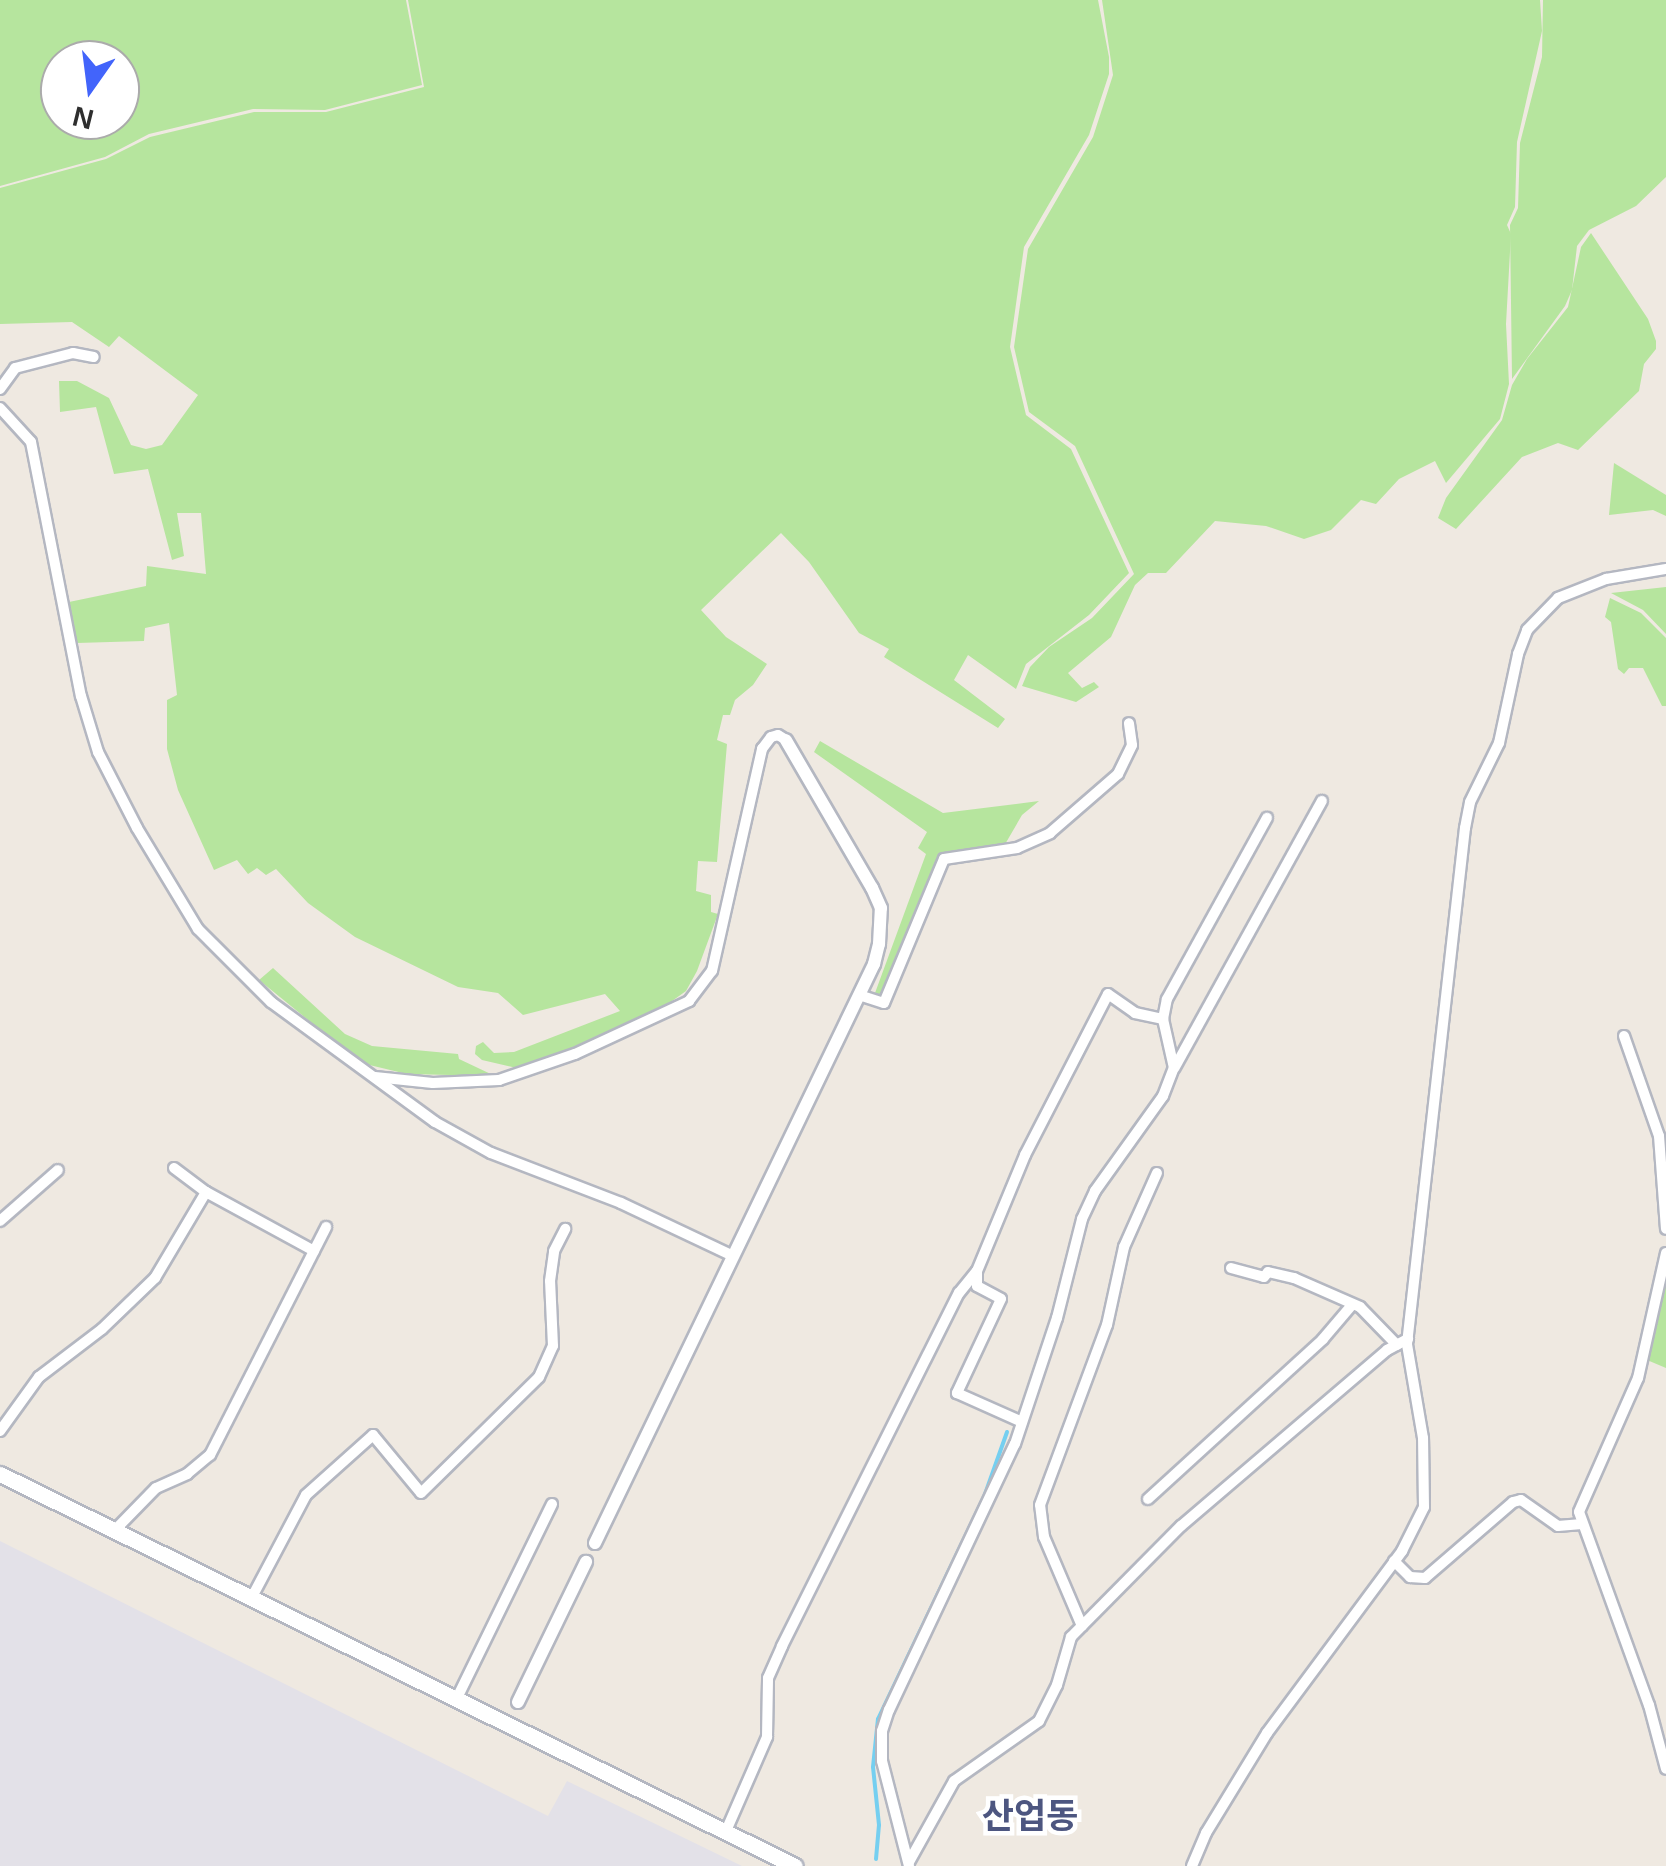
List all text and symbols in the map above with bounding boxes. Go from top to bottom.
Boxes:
north arrow [40,40,140,140]
text: N [70,100,97,135]
district label: 산업동 [982,1795,1078,1837]

